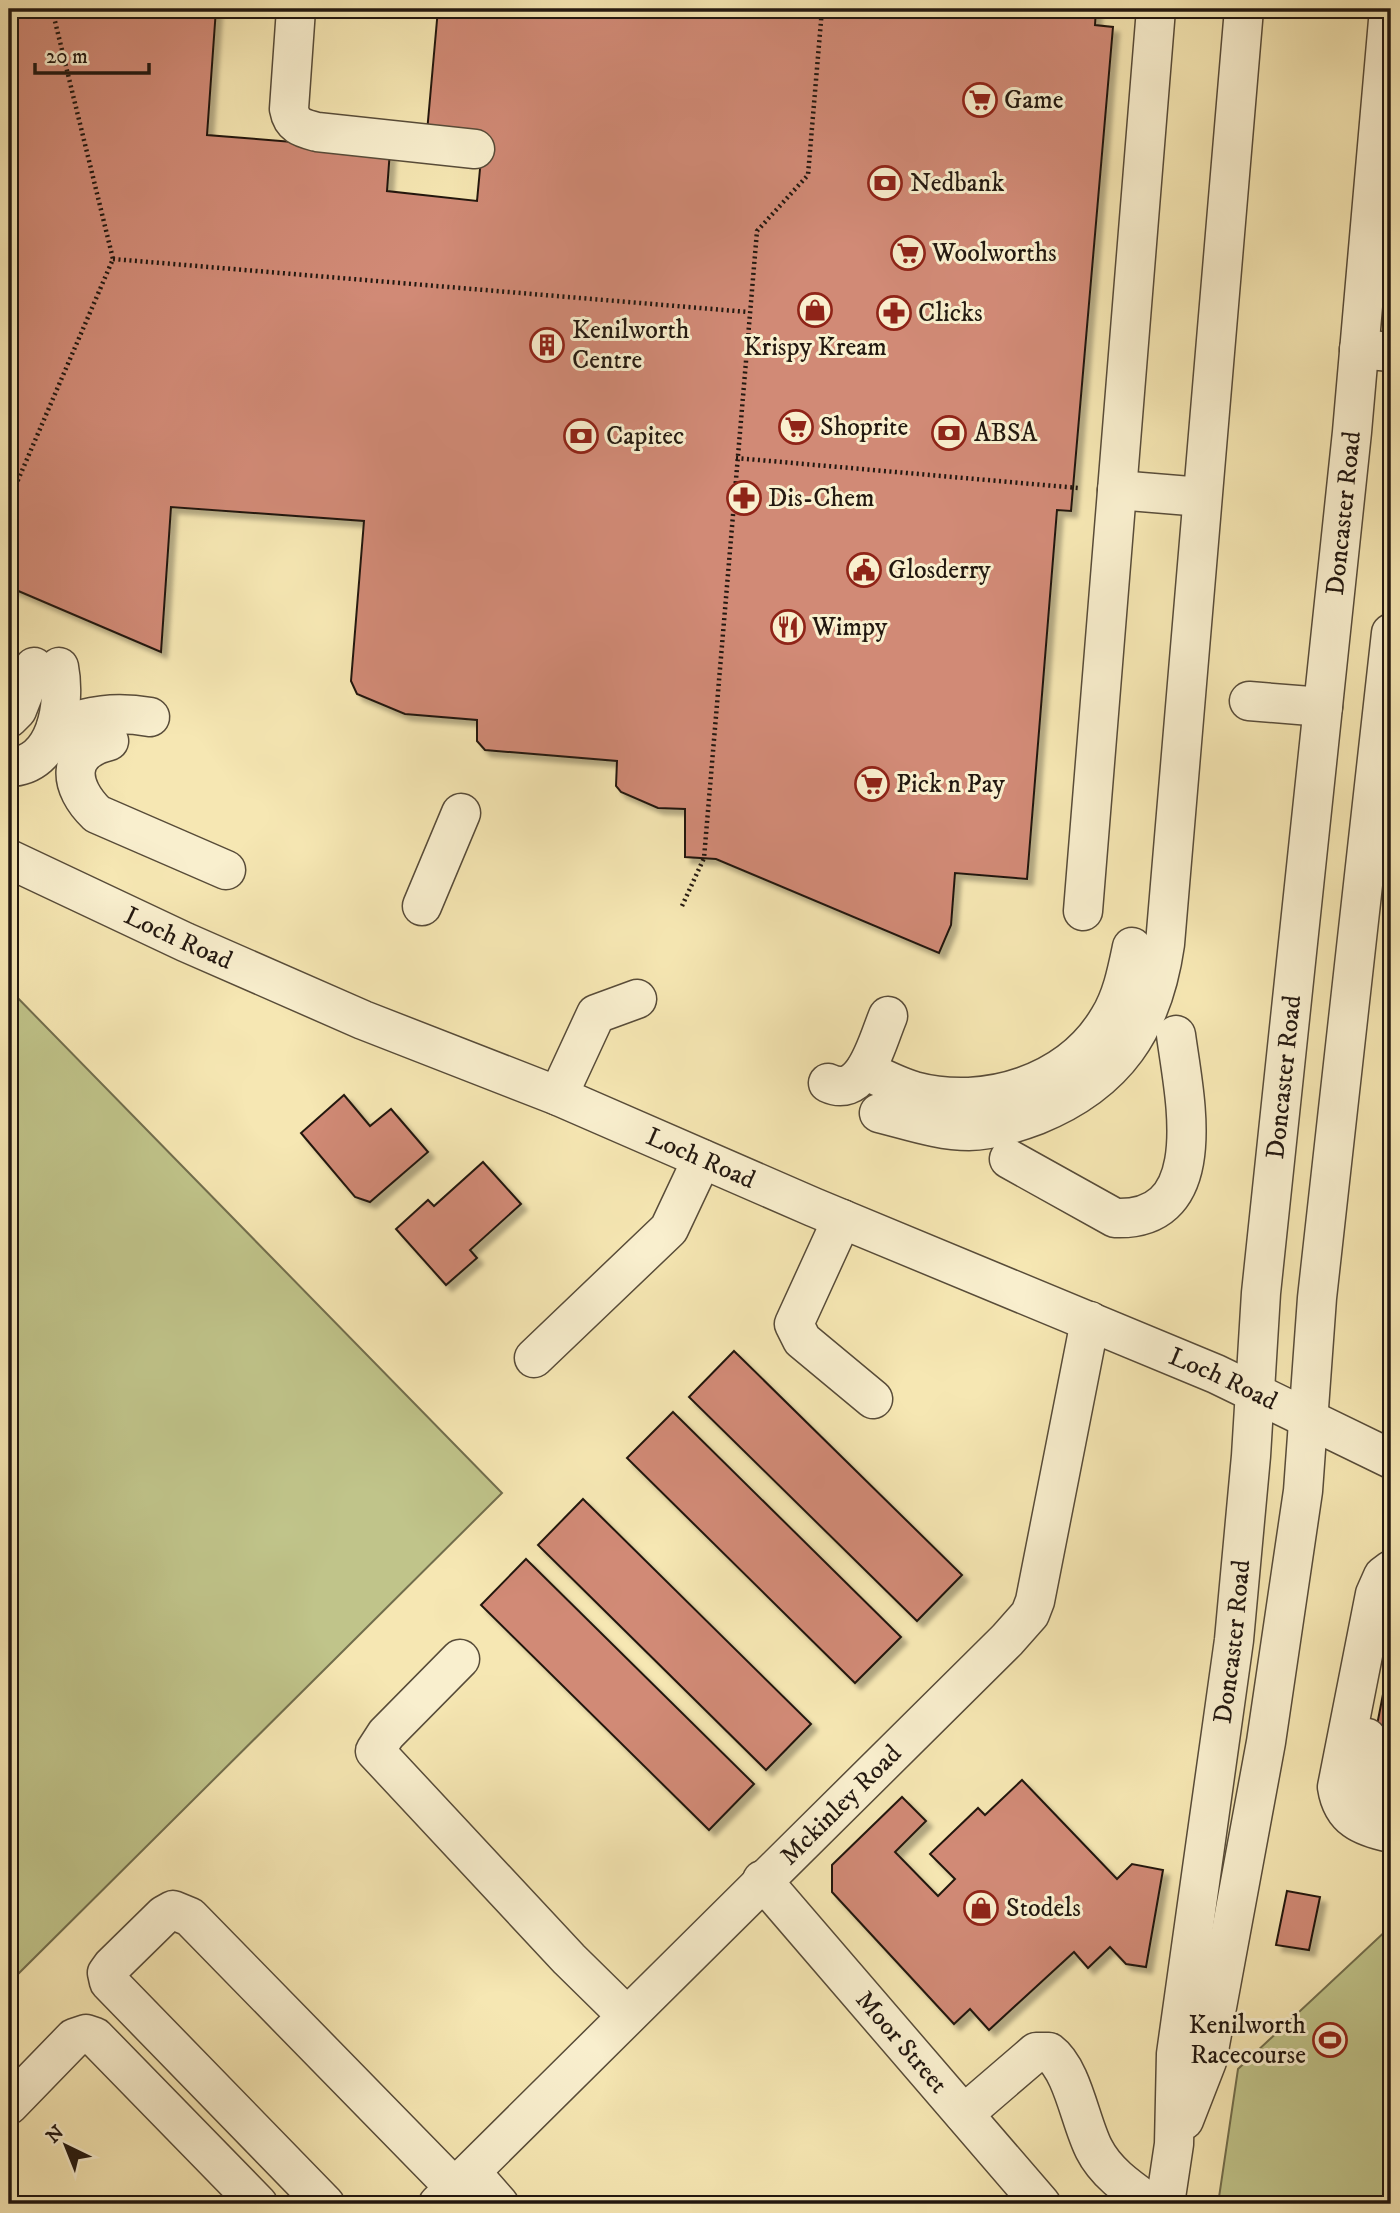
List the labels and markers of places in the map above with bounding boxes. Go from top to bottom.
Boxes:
supermarket icon: Game [961,81,999,119]
place label: Game [1004,84,1063,117]
bank icon: Nedbank [866,164,904,202]
place label: Nedbank [910,167,1004,200]
supermarket icon: Woolworths [889,234,927,272]
place label: Woolworths [931,237,1057,270]
shop icon: Krispy Kream [796,291,834,329]
pharmacy icon: Clicks [875,294,913,332]
place label: Clicks [918,297,983,330]
place label: Kenilworth Centre [572,314,690,377]
building icon: Kenilworth Centre [528,326,566,364]
place label: Krispy Kream [743,331,887,364]
supermarket icon: Shoprite [777,408,815,446]
place label: Shoprite [820,411,908,444]
bank icon: ABSA [930,414,968,452]
bank icon: Capitec [562,417,600,455]
place label: ABSA [974,417,1038,450]
place label: Capitec [606,420,684,453]
pharmacy icon: Dis-Chem [725,479,763,517]
place label: Dis-Chem [768,482,874,515]
public building icon: Glosderry [845,551,883,589]
place label: Glosderry [888,554,991,587]
restaurant icon: Wimpy [769,608,807,646]
place label: Wimpy [811,611,888,644]
supermarket icon: Pick n Pay [853,765,891,803]
place label: Pick n Pay [896,768,1006,801]
shop icon: Stodels [962,1889,1000,1927]
place label: Stodels [1006,1892,1081,1925]
place label: Kenilworth Racecourse [1189,2009,1306,2072]
sports icon: Kenilworth Racecourse [1311,2021,1349,2059]

